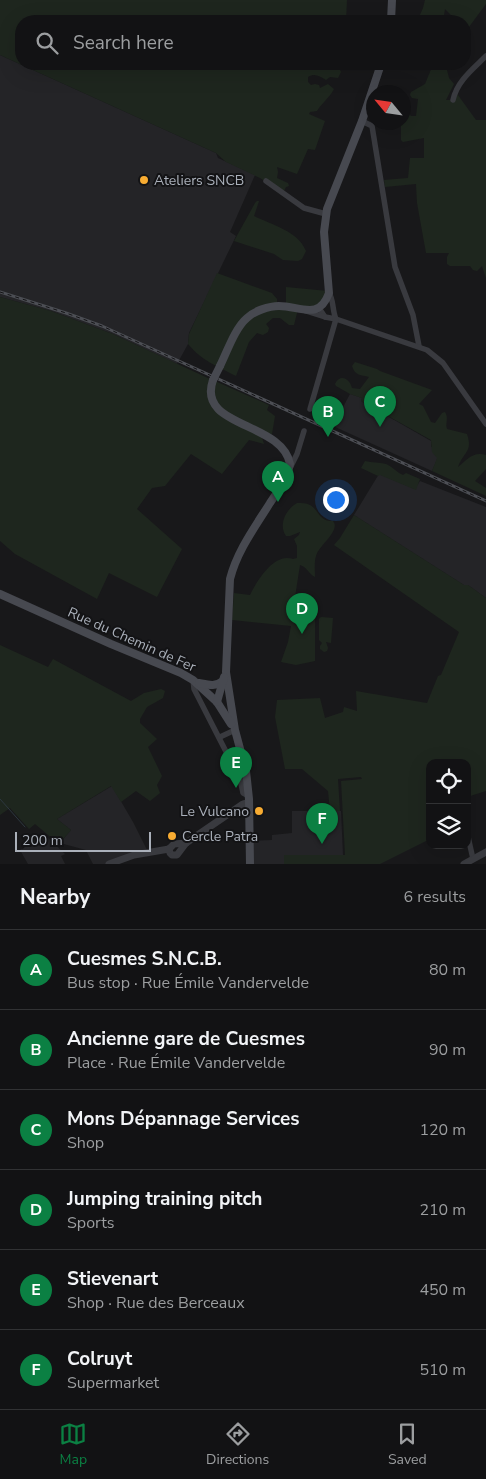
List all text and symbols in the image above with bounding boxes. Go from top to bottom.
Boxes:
search box [15,15,471,70]
icon: search [33,29,61,57]
text: Search here [73,30,174,56]
north arrow [366,85,411,130]
place label: Ateliers SNCB [154,171,244,190]
marker: Ateliers SNCB [138,174,150,186]
pin: C [364,386,396,427]
pin: B [312,396,344,437]
pin: A [262,461,294,502]
your location [323,487,349,513]
pin: D [286,593,318,634]
street label: Rue du Chemin de Fer [65,603,199,676]
pin: E [220,747,252,788]
map controls [426,759,471,849]
button: locate [426,759,471,804]
place label: Le Vulcano [180,802,249,821]
pin: F [306,803,338,844]
button: layers [426,804,471,849]
marker: Le Vulcano [253,805,265,817]
place label: Cercle Patra [182,827,258,846]
scale bar [15,829,151,852]
marker: Cercle Patra [166,830,178,842]
text: 200 m [22,831,63,850]
text: Nearby [20,883,90,911]
text: 6 results [404,886,466,908]
text: Cuesmes S.N.C.B. [67,946,222,972]
text: A [30,959,42,981]
text: 80 m [429,959,466,981]
text: Bus stop · Rue Émile Vandervelde [67,972,309,994]
text: Ancienne gare de Cuesmes [67,1026,305,1052]
text: B [30,1039,42,1061]
text: 90 m [429,1039,466,1061]
text: Place · Rue Émile Vandervelde [67,1052,285,1074]
text: Mons Dépannage Services [67,1106,300,1132]
text: C [31,1119,41,1141]
text: 120 m [419,1119,466,1141]
text: Shop [67,1132,104,1154]
text: Jumping training pitch [67,1186,262,1212]
text: D [30,1199,42,1221]
text: 210 m [419,1199,466,1221]
text: Sports [67,1212,115,1234]
text: Stievenart [67,1266,158,1292]
text: E [31,1279,41,1301]
text: 450 m [419,1279,466,1301]
text: Shop · Rue des Berceaux [67,1292,245,1314]
text: Colruyt [67,1346,132,1372]
text: F [32,1359,41,1381]
text: 510 m [419,1359,466,1381]
text: Supermarket [67,1372,159,1394]
tab: Map [59,1420,87,1469]
tab: Directions [206,1420,269,1469]
tab: Saved [388,1420,427,1469]

